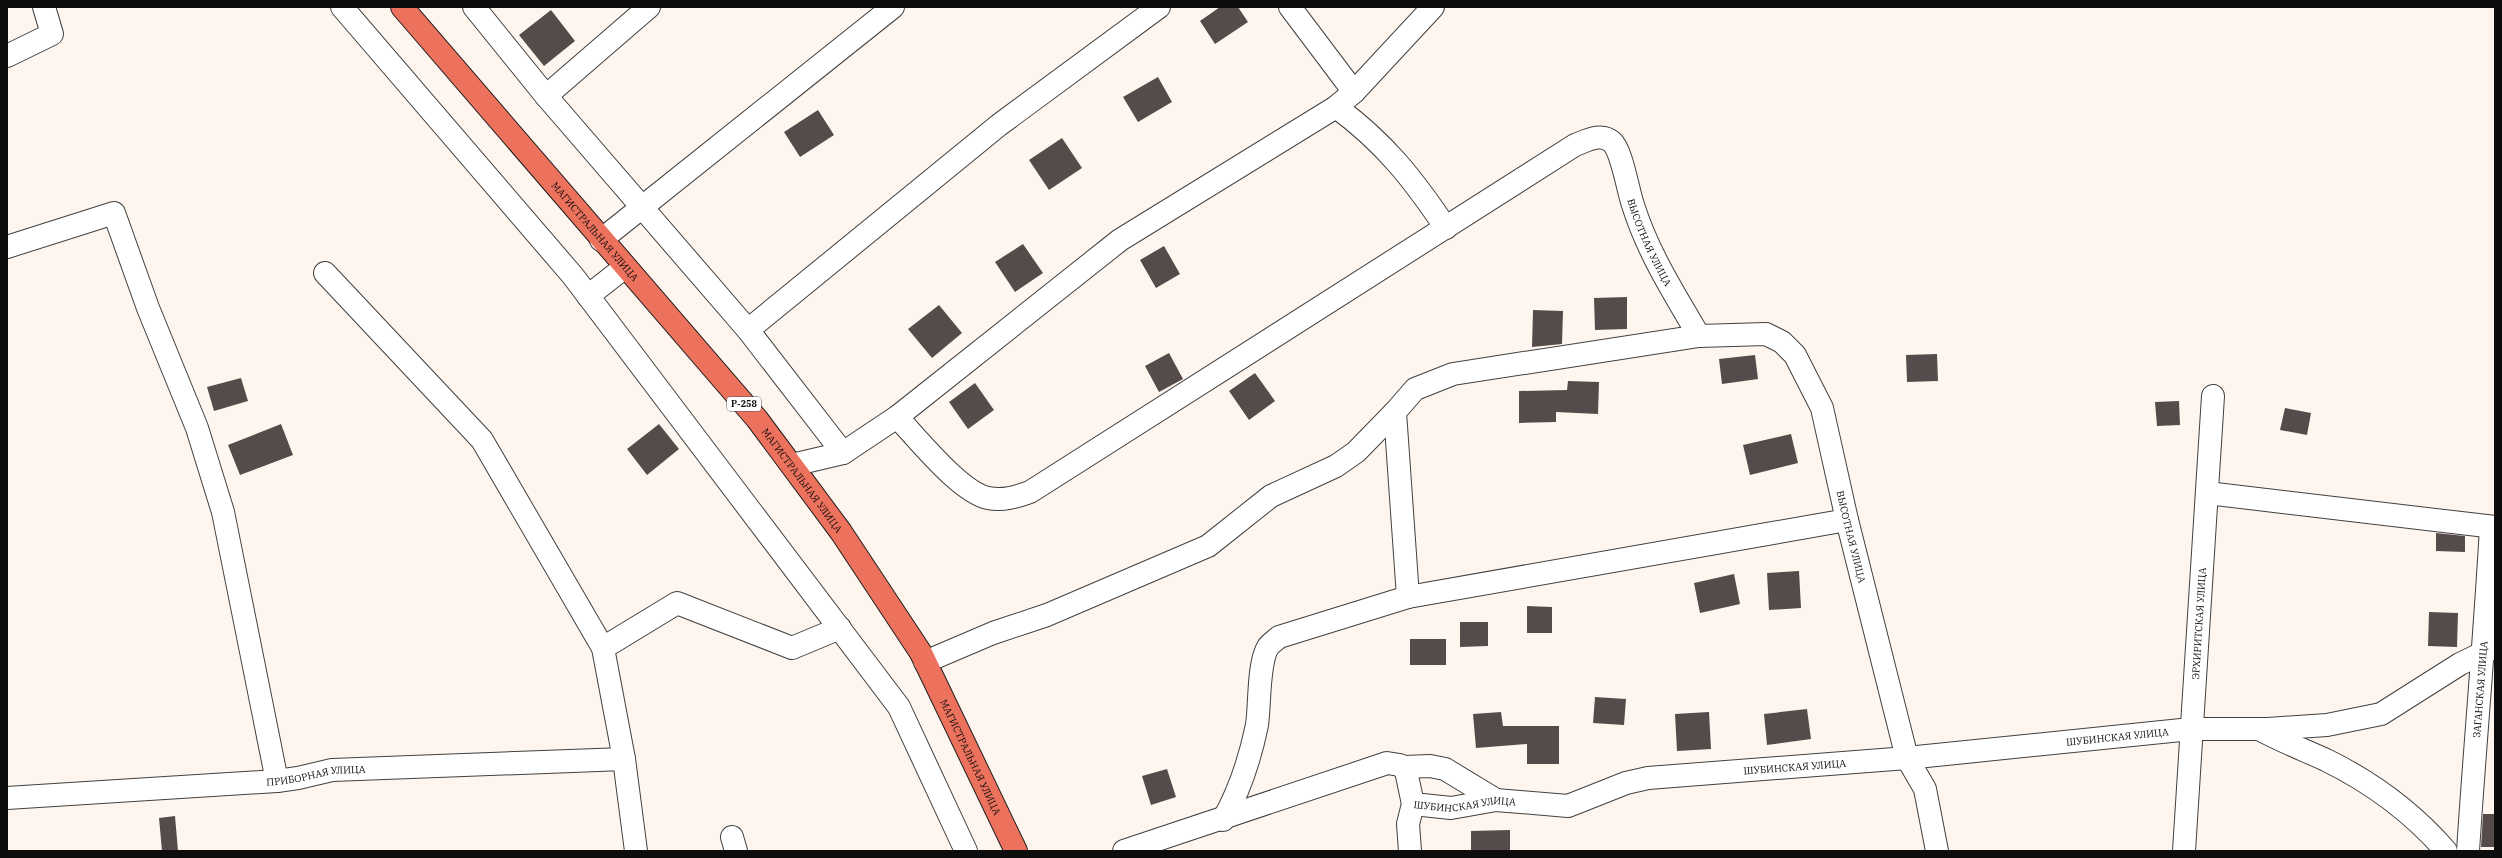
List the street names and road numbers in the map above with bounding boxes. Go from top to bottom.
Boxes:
street label: МАГИСТРАЛЬНАЯ УЛИЦА [548,179,641,284]
street label: ВЫСОТНАЯ УЛИЦА [1624,197,1675,289]
road number: Р-258 [727,397,761,411]
street label: МАГИСТРАЛЬНАЯ УЛИЦА [759,426,845,535]
street label: ВЫСОТНАЯ УЛИЦА [1834,489,1869,585]
street label: ЭРХИРИТСКАЯ УЛИЦА [2189,567,2209,680]
street label: ЗАГАНСКАЯ УЛИЦА [2470,641,2490,738]
street label: МАГИСТРАЛЬНАЯ УЛИЦА [937,697,1004,817]
street label: ШУБИНСКАЯ УЛИЦА [2065,725,2169,749]
street label: ШУБИНСКАЯ УЛИЦА [1743,757,1847,778]
street label: ПРИБОРНАЯ УЛИЦА [266,763,366,789]
street label: ШУБИНСКАЯ УЛИЦА [1413,794,1516,815]

